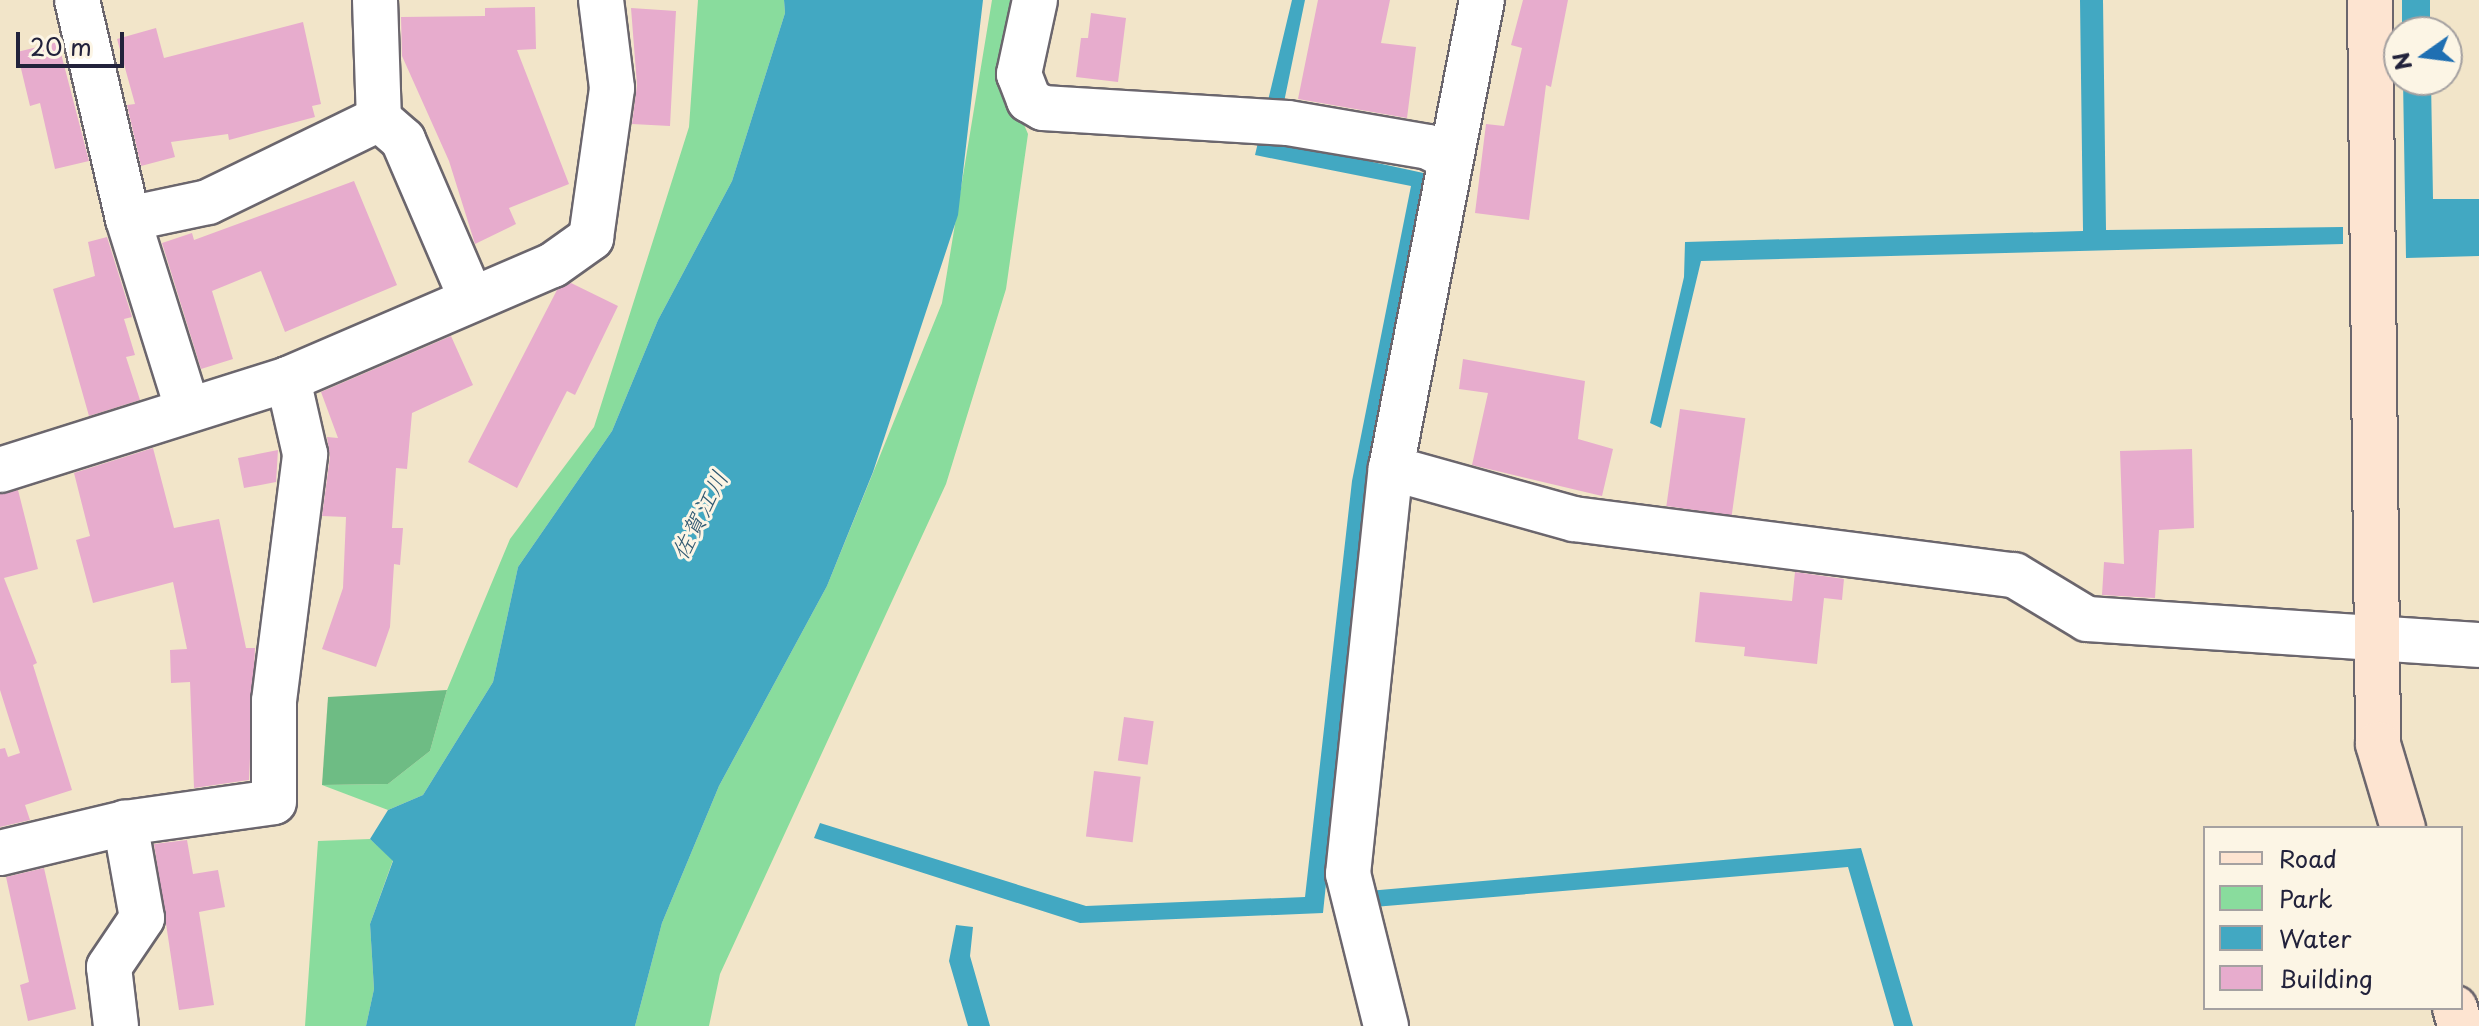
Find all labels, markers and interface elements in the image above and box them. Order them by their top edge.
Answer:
scale bar [20,16,128,66]
north arrow [2383,16,2463,96]
text: 20 m [30,28,92,64]
text: N [2383,49,2419,74]
water label: 佐賀江川 [664,466,734,564]
legend [2203,826,2463,1010]
text: Road [2279,840,2337,876]
text: Park [2279,880,2333,916]
text: Water [2279,920,2351,956]
text: Building [2279,960,2373,996]

